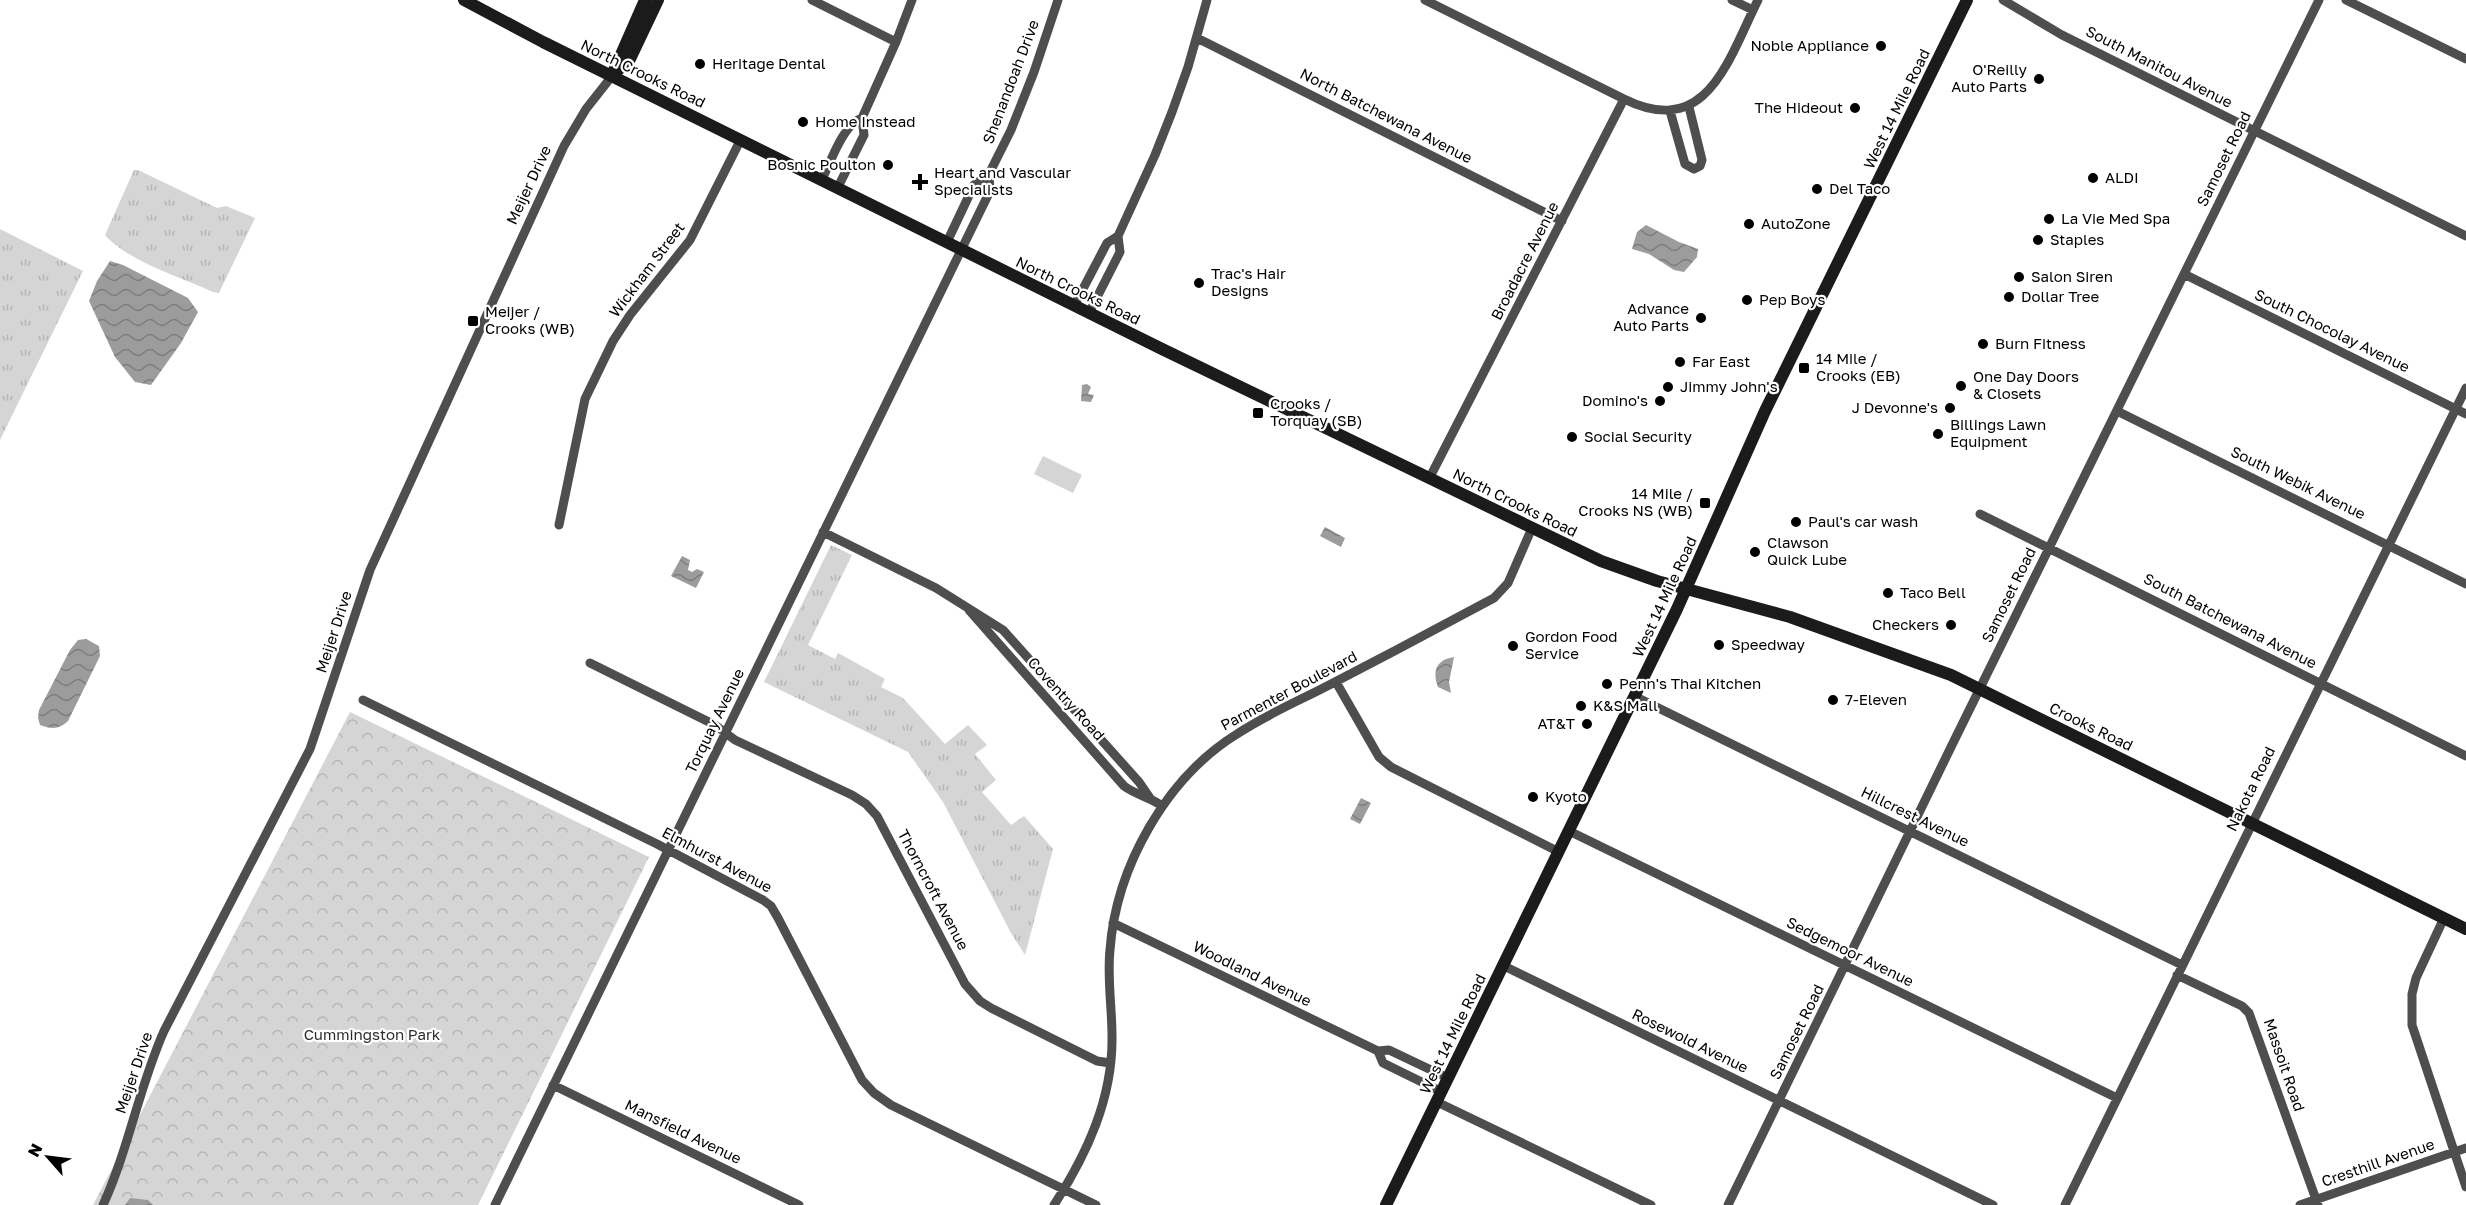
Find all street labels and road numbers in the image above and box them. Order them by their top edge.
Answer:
street label: Shenandoah Drive [978,17,1042,146]
street label: South Manitou Avenue [2083,21,2236,111]
street label: North Crooks Road [578,35,709,111]
street label: West 14 Mile Road [1859,46,1933,171]
street label: North Batchewana Avenue [1297,64,1476,167]
street label: Samoset Road [2192,108,2254,209]
street label: Meijer Drive [502,142,554,227]
street label: Broadacre Avenue [1487,198,1562,323]
street label: Wickham Street [605,218,688,320]
street label: North Crooks Road [1013,252,1144,328]
street label: South Chocolay Avenue [2252,285,2413,376]
street label: South Webik Avenue [2228,442,2369,523]
street label: North Crooks Road [1450,464,1581,540]
street label: West 14 Mile Road [1628,533,1700,660]
street label: Samoset Road [1977,544,2039,645]
street label: South Batchewana Avenue [2141,569,2320,672]
street label: Meijer Drive [311,588,355,675]
street label: Parmenter Boulevard [1217,647,1360,734]
street label: Coventry Road [1025,653,1109,744]
street label: Torquay Avenue [681,665,747,776]
street label: Crooks Road [2047,698,2136,754]
street label: Nakota Road [2222,743,2278,834]
street label: Hillcrest Avenue [1858,782,1973,850]
street label: Elmhurst Avenue [659,823,776,896]
street label: Thorncroft Avenue [895,826,973,953]
street label: Sedgemoor Avenue [1784,912,1917,990]
street label: Woodland Avenue [1190,937,1315,1010]
street label: West 14 Mile Road [1415,971,1489,1096]
street label: Samoset Road [1765,981,1827,1082]
street label: Rosewold Avenue [1629,1004,1752,1076]
street label: Massoit Road [2261,1016,2309,1113]
street label: Meijer Drive [111,1029,156,1116]
street label: Mansfield Avenue [622,1095,745,1167]
street label: Cresthill Avenue [2319,1134,2437,1190]

